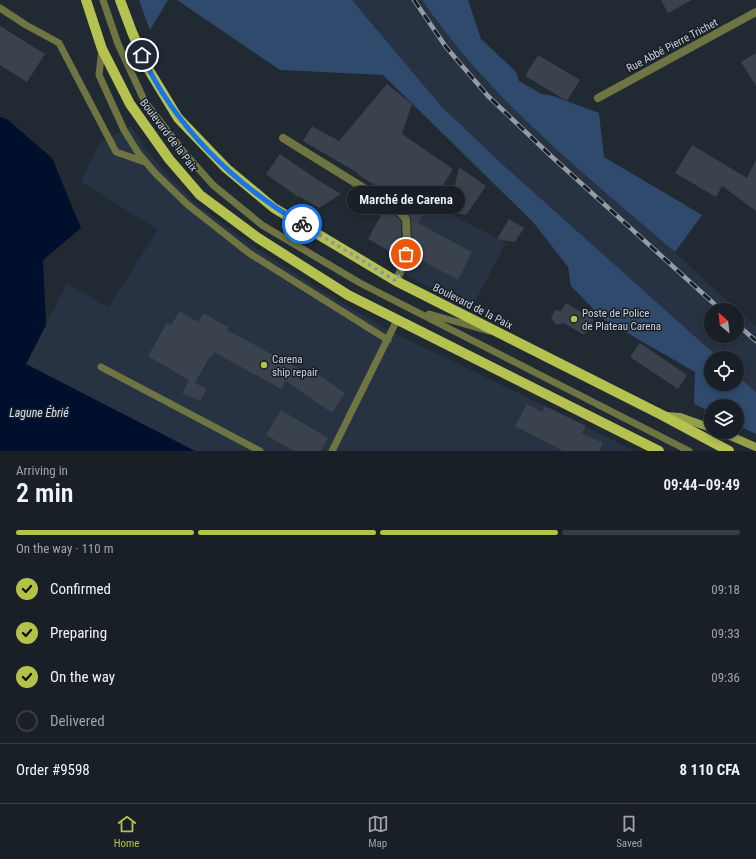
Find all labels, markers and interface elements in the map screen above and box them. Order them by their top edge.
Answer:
street label: Rue Abbé Pierre Trichet [624,16,720,75]
pin [125,38,159,72]
icon: home [131,44,153,66]
street label: Boulevard de la Paix [137,96,200,174]
callout: Marché de Carena [347,186,465,214]
text: Marché de Carena [359,192,453,207]
courier [282,204,322,244]
icon: bike [291,213,313,235]
pin [389,237,423,271]
icon: bag [395,243,417,265]
street label: Boulevard de la Paix [431,281,515,332]
north arrow [704,303,744,343]
map controls [704,303,744,439]
place label: Poste de Police de Plateau Carena [582,307,661,333]
marker: Poste de Police de Plateau Carena [569,314,579,324]
button: locate [704,351,744,391]
place label: Carena ship repair [272,353,318,379]
marker: Carena ship repair [259,360,269,370]
button: layers [704,399,744,439]
water label: Lagune Ébrié [9,405,69,420]
text: Arriving in [16,463,68,478]
text: 09:44–09:49 [663,476,740,494]
text: 2 min [16,478,74,508]
text: On the way · 110 m [16,541,113,556]
icon: check [16,578,38,600]
text: Confirmed [50,580,111,598]
text: 09:18 [711,582,740,597]
icon: check [16,622,38,644]
text: Preparing [50,624,107,642]
text: 09:33 [711,626,740,641]
icon: check [16,666,38,688]
text: On the way [50,668,115,686]
text: 09:36 [711,670,740,685]
text: Delivered [50,712,105,730]
text: Order #9598 [16,761,90,779]
text: 8 110 CFA [680,761,740,779]
tab: Home [114,813,139,850]
tab: Map [367,813,389,850]
tab: Saved [616,813,642,850]

